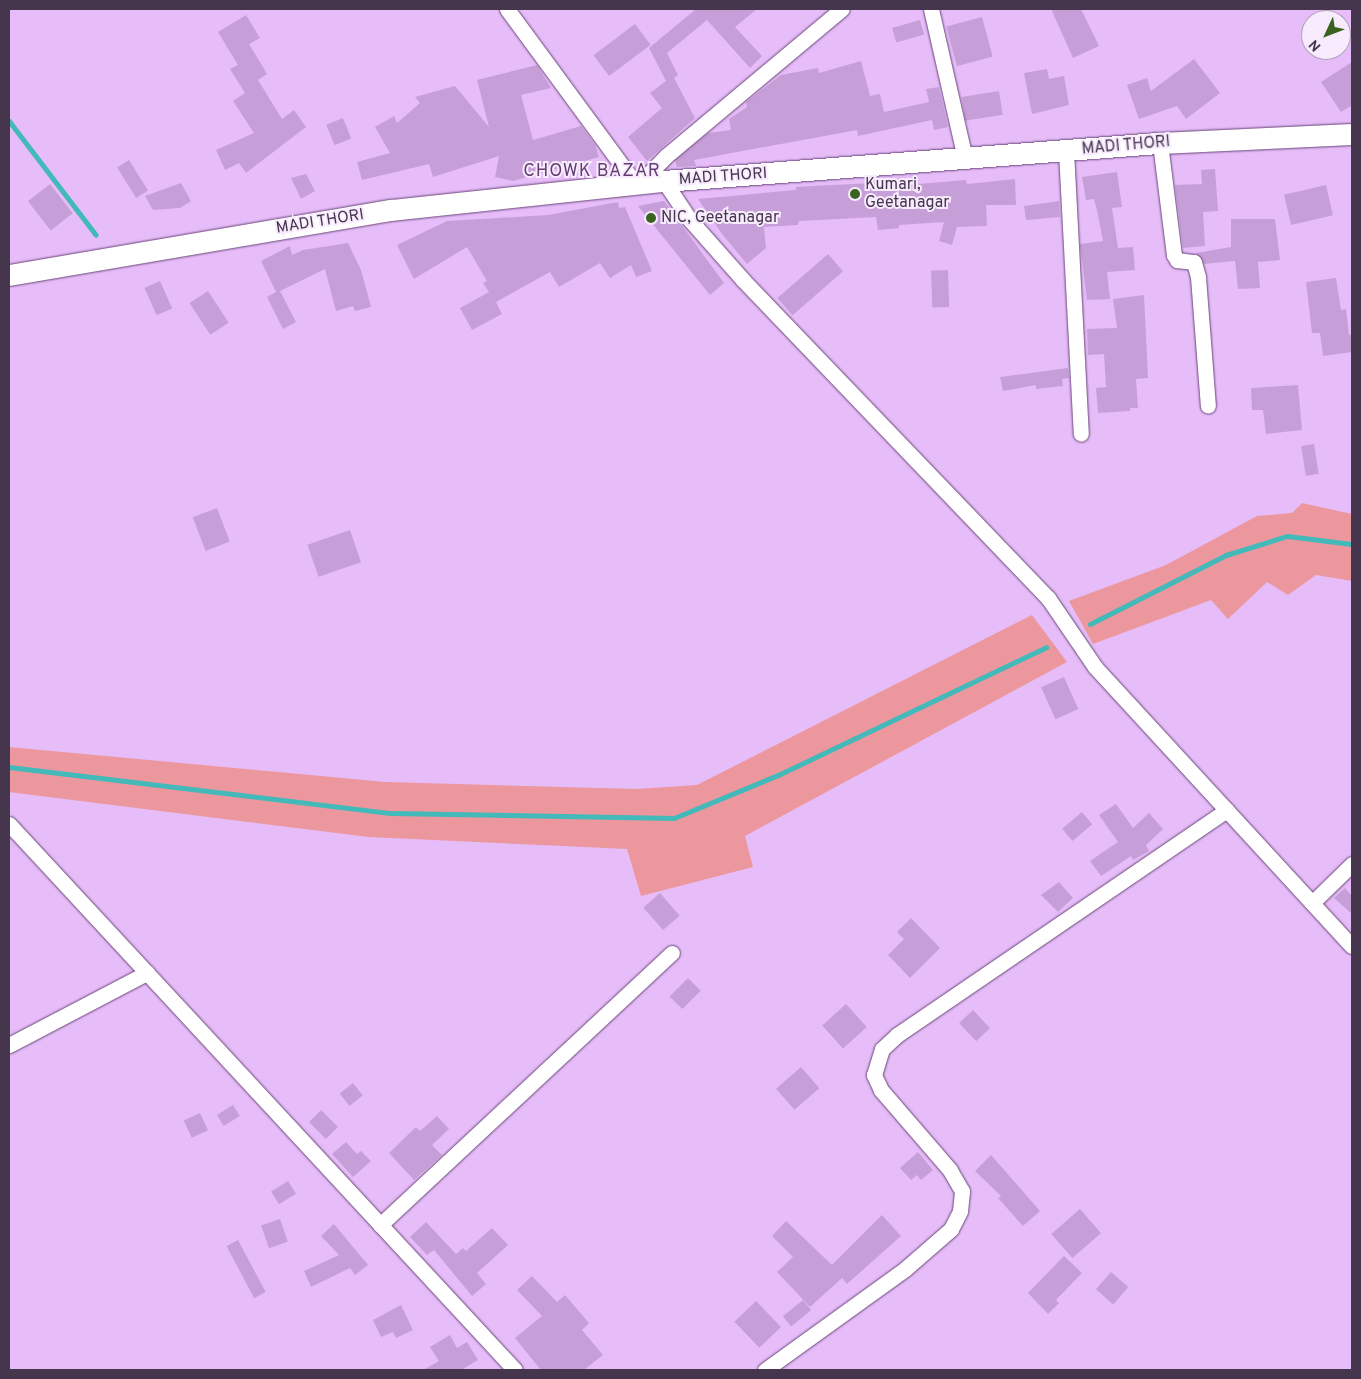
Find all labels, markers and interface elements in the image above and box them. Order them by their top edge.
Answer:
north arrow [1301,10,1351,60]
text: N [1306,35,1325,54]
street label: MADI THORI [1081,133,1171,159]
district label: CHOWK BAZAR [522,161,662,183]
street label: MADI THORI [678,164,768,190]
place label: Kumari, Geetanagar [865,175,950,213]
marker: Kumari, Geetanagar [849,188,861,200]
street label: MADI THORI [274,206,366,238]
place label: NIC, Geetanagar [661,208,779,228]
marker: NIC, Geetanagar [645,212,657,224]

